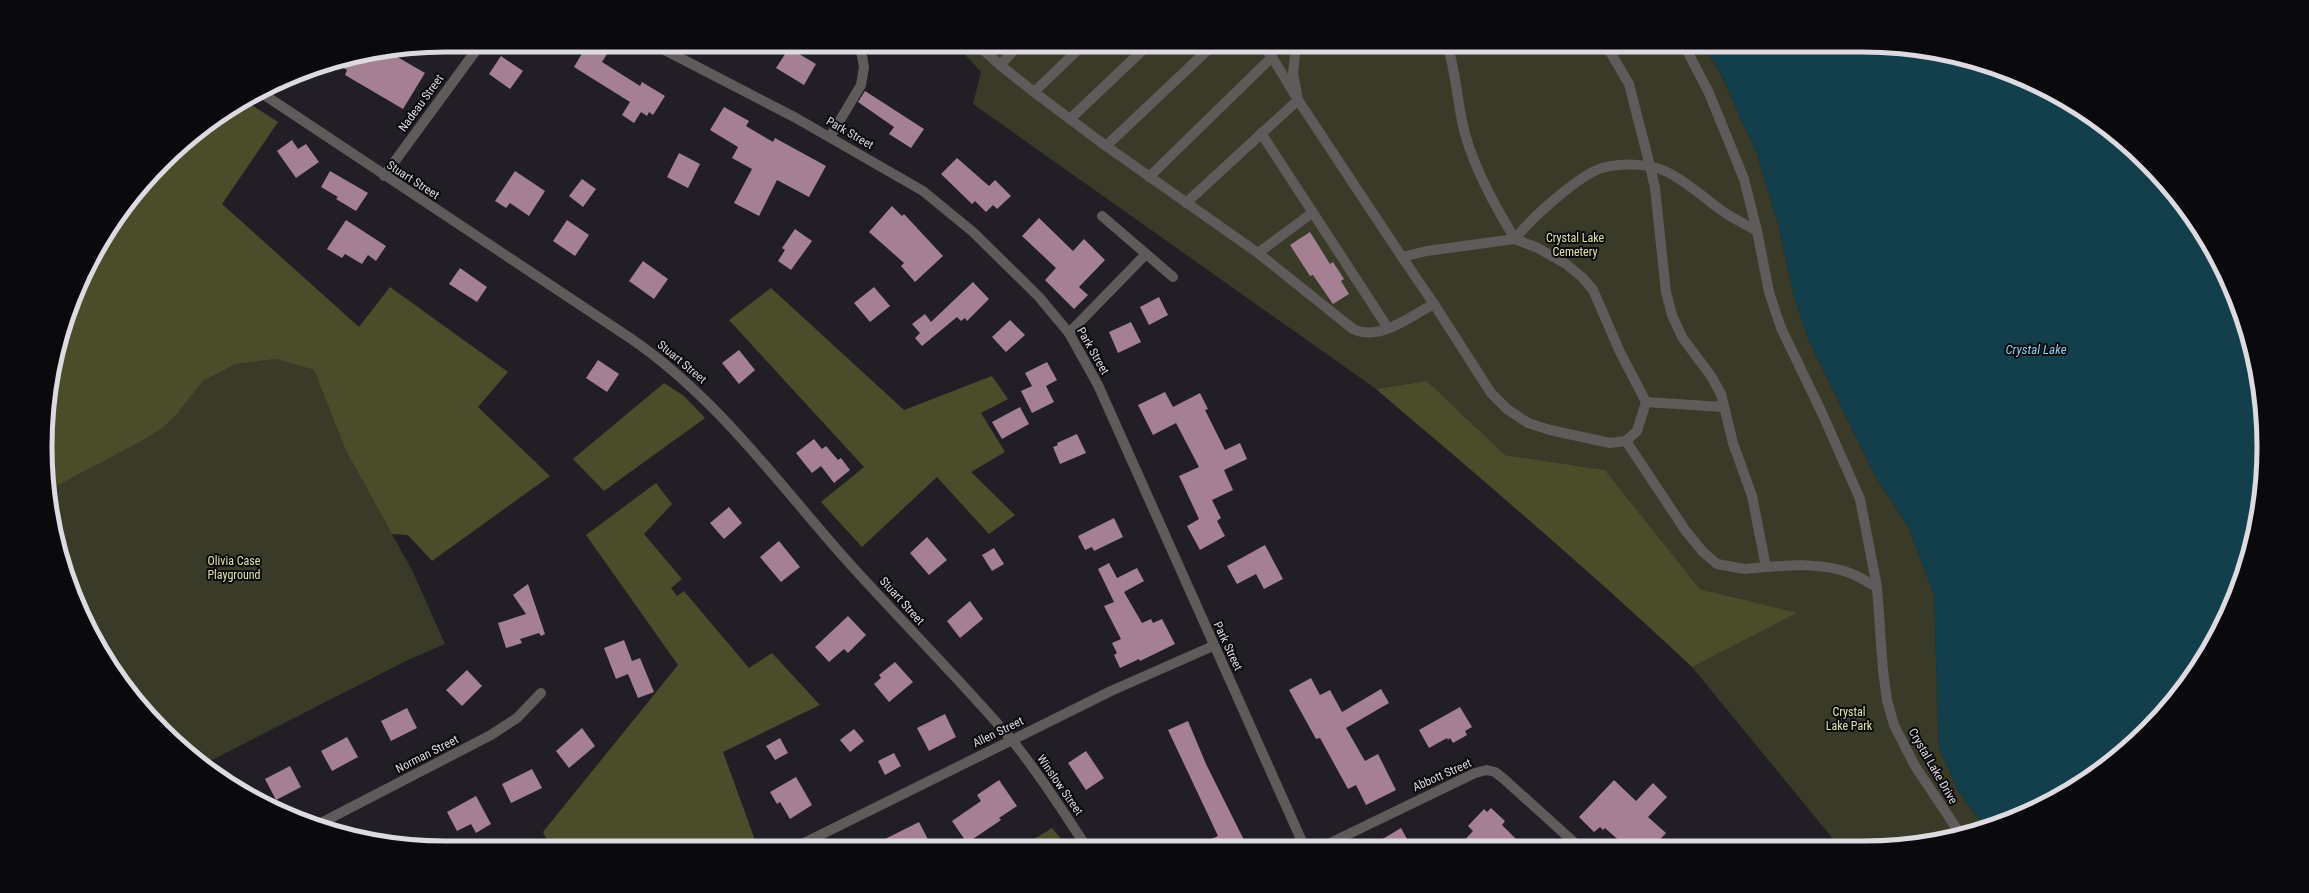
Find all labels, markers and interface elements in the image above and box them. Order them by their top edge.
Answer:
street label: Nadeau Street [396,71,447,134]
street label: Park Street [824,114,877,152]
street label: Stuart Street [384,158,442,202]
park label: Crystal Lake Cemetery [1546,231,1604,259]
street label: Park Street [1074,325,1112,378]
street label: Stuart Street [655,337,710,387]
water label: Crystal Lake [2005,342,2067,357]
park label: Olivia Case Playground [207,554,261,582]
street label: Stuart Street [877,574,927,628]
street label: Park Street [1211,619,1246,673]
park label: Crystal Lake Park [1826,705,1873,733]
street label: Allen Street [970,714,1026,750]
street label: Crystal Lake Drive [1906,726,1960,807]
street label: Norman Street [393,732,461,776]
street label: Winslow Street [1034,752,1086,818]
street label: Abbott Street [1410,756,1474,794]

